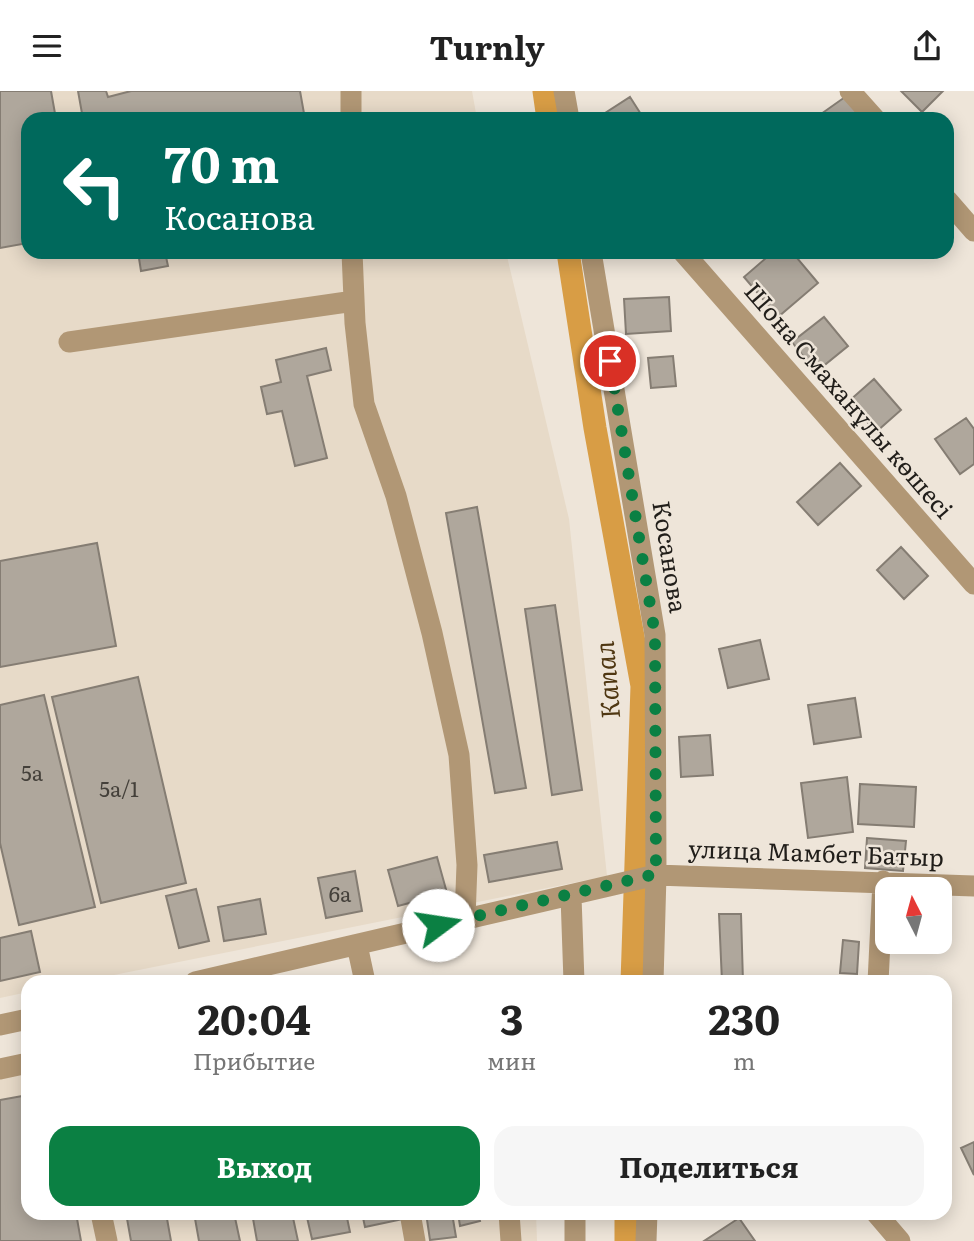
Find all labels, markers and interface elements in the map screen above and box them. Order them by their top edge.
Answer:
text: Turnly [430,22,545,70]
icon: menu [28,27,66,65]
icon: share [908,27,946,65]
text: 70 m [164,125,279,198]
icon: left [49,140,140,231]
text: Косанова [164,192,315,240]
street label: Шона Смаханұлы көшесі [737,274,962,525]
pin [580,331,640,391]
icon: arrive [591,342,629,380]
street label: Косанова [645,498,698,615]
water label: Капал [583,640,628,721]
house number: 5а [21,756,44,787]
house number: 5а/1 [99,772,139,803]
street label: улица Мамбет Батыр [688,830,944,873]
house number: 6а [329,877,352,908]
north arrow [875,877,952,954]
map controls [875,877,952,954]
position arrow [401,888,475,962]
text: 20:04 [197,986,311,1048]
text: 3 [500,986,523,1048]
text: 230 [708,986,780,1048]
text: Прибытие [193,1043,315,1077]
text: мин [487,1043,536,1077]
text: m [733,1043,755,1077]
button: Выход [49,1126,480,1206]
button: Поделиться [494,1126,924,1206]

